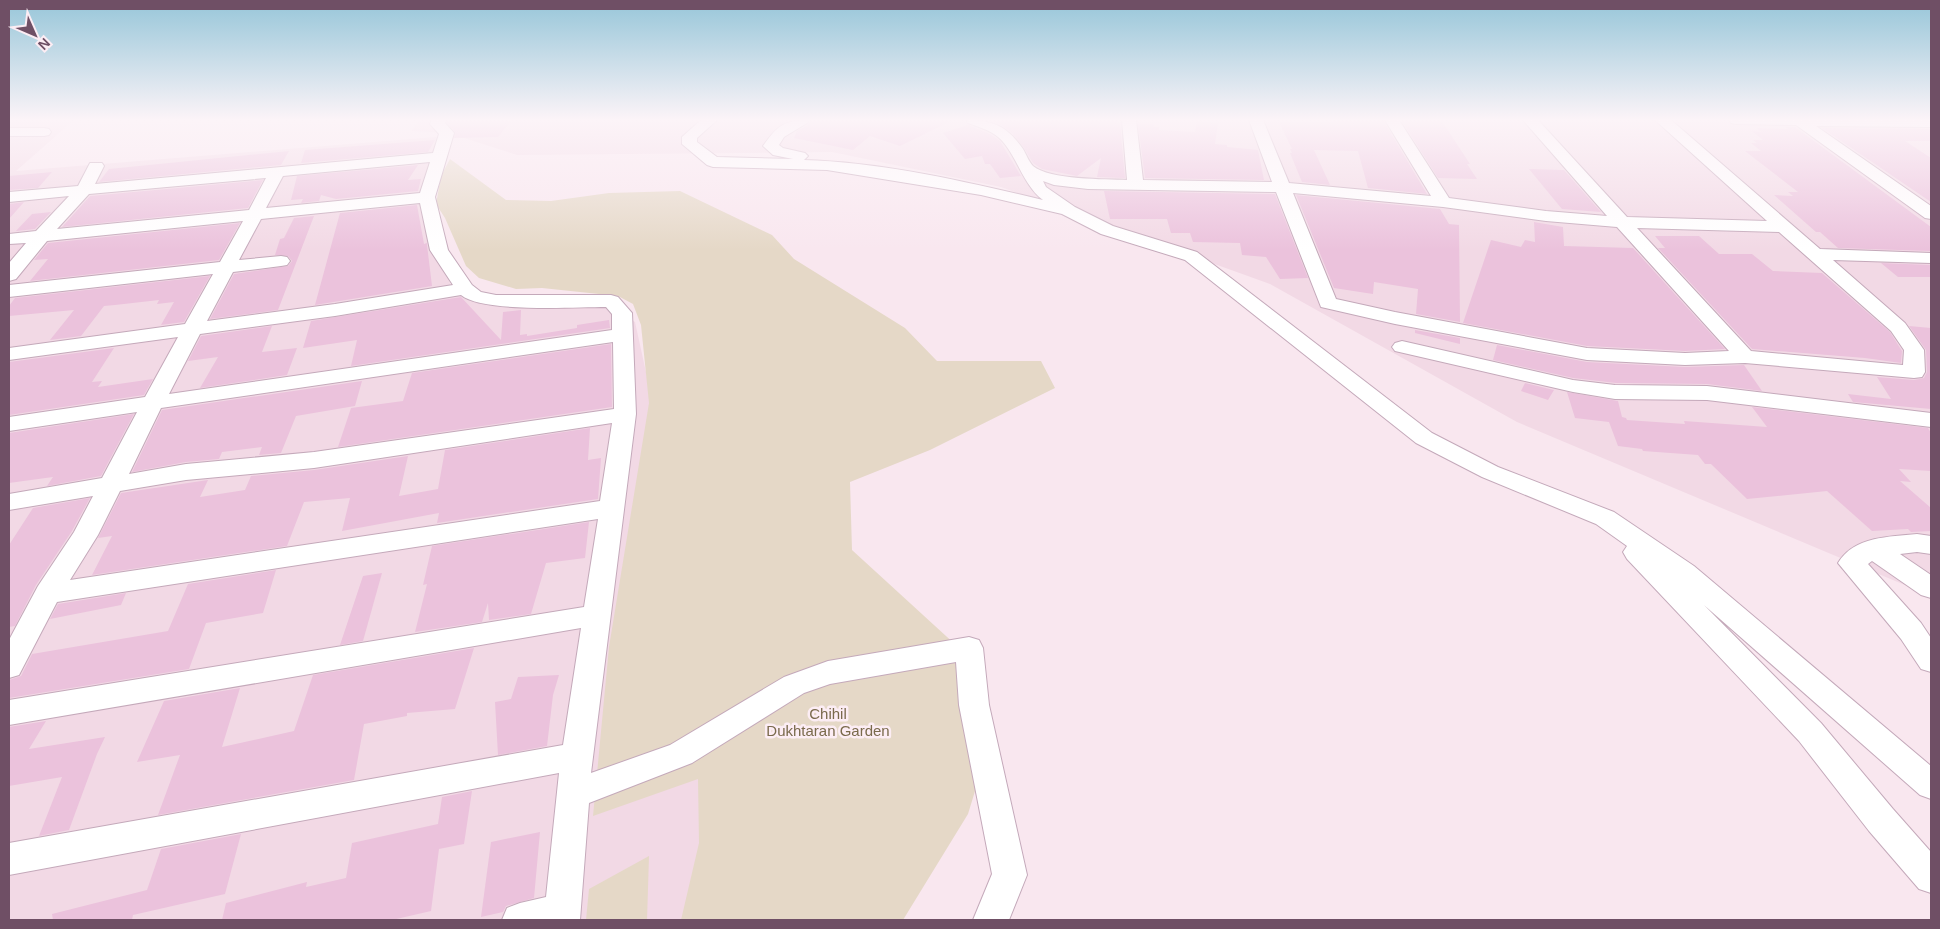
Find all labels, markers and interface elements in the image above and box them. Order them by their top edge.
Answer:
north arrow [10,10,60,60]
text: N [35,35,53,53]
park label: Chihil Dukhtaran Garden [766,705,890,739]

